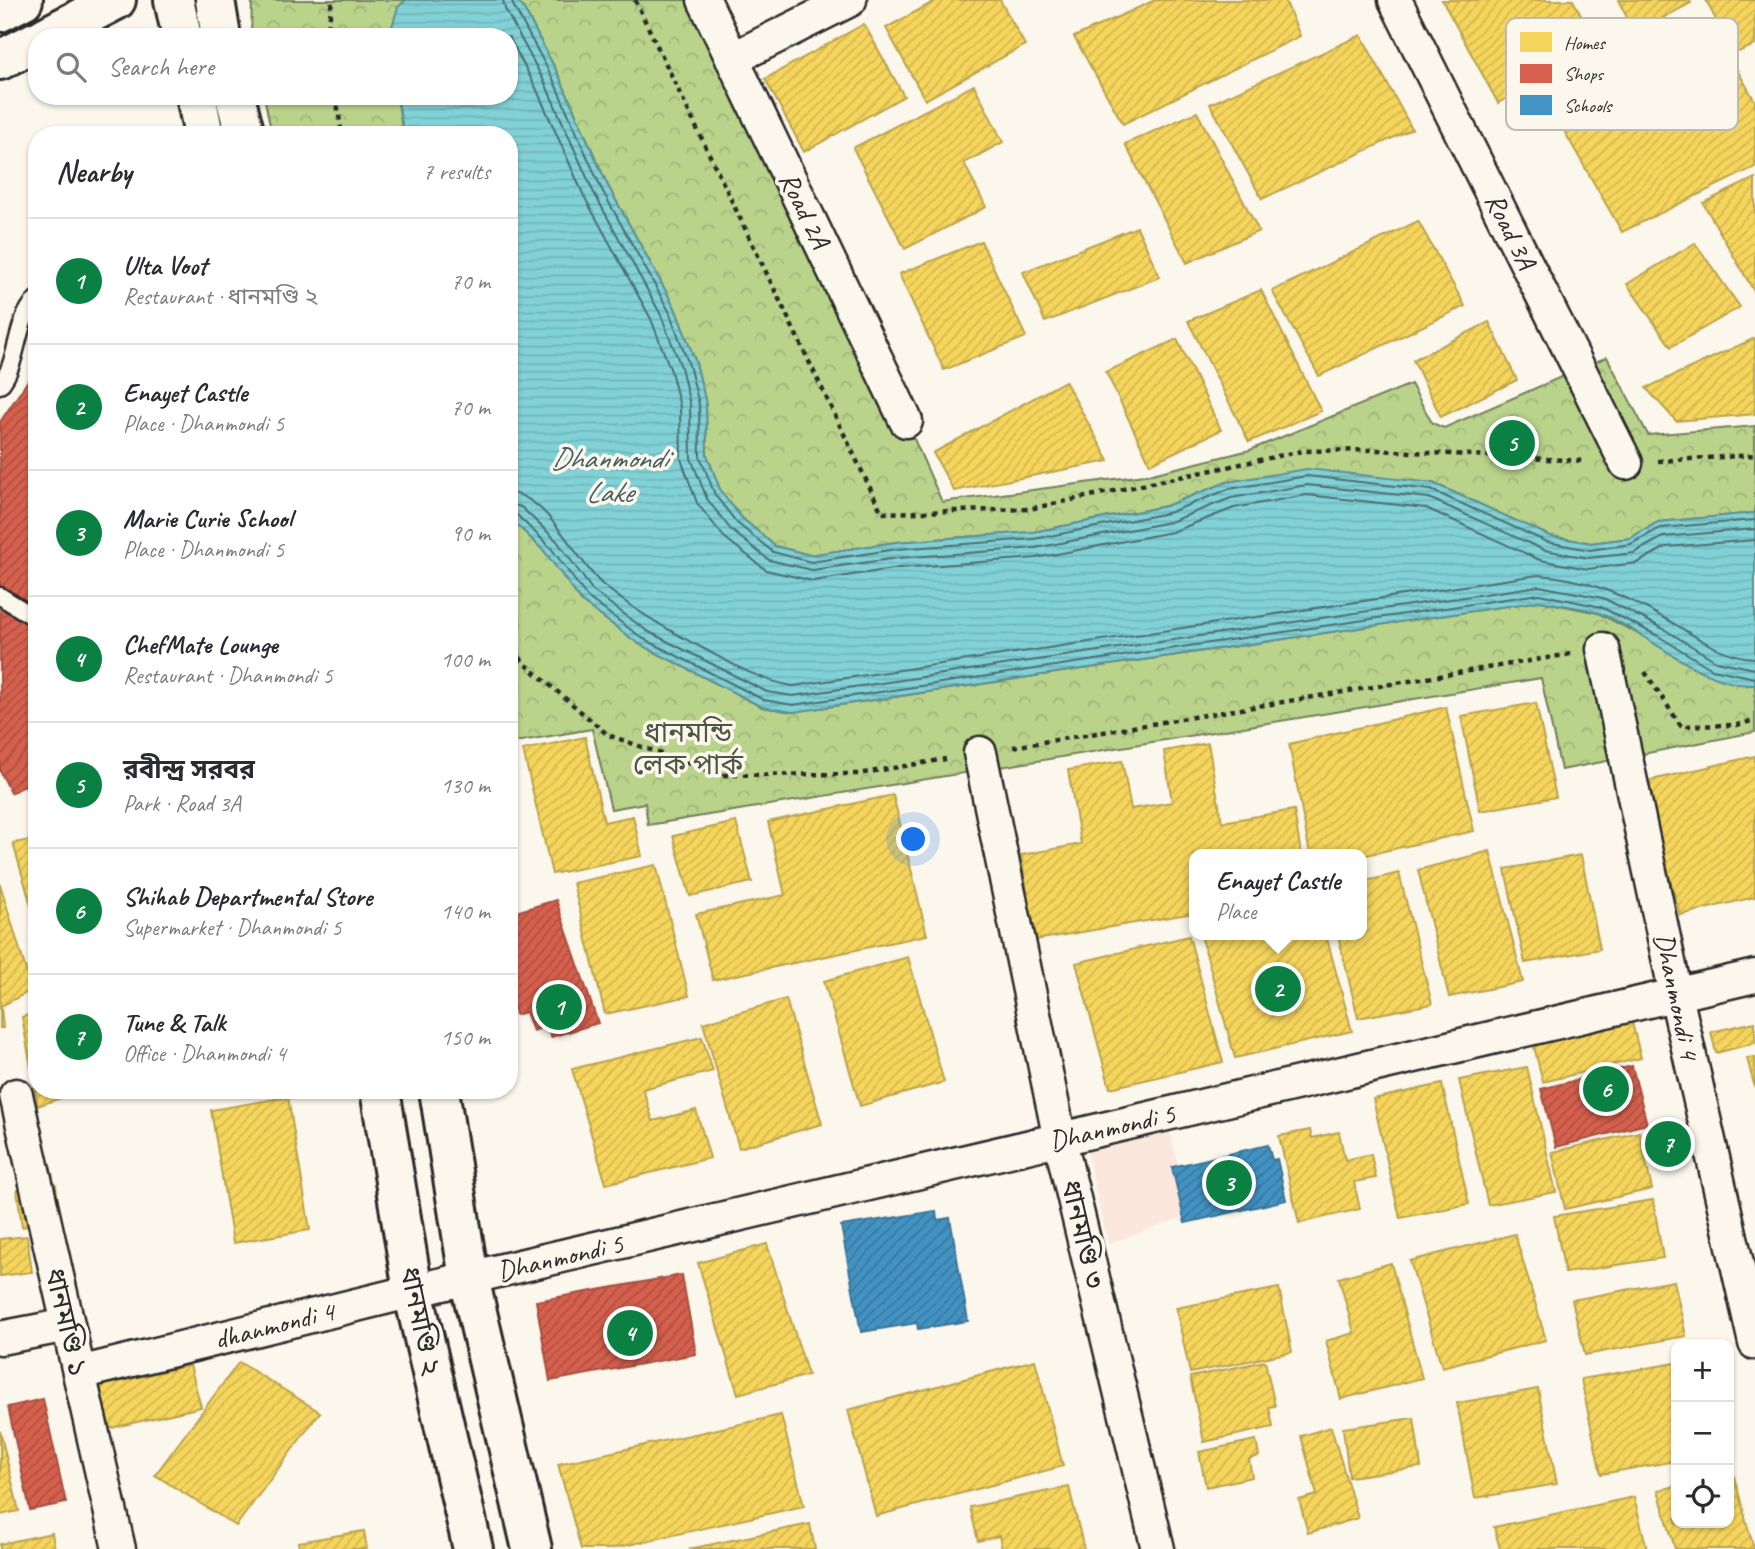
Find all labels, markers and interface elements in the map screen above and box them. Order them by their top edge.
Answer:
legend [1506,18,1738,130]
search box [28,28,518,105]
text: Homes [1564,31,1606,55]
icon: search [52,48,90,86]
text: Search here [108,50,214,83]
text: Shops [1564,62,1604,86]
text: Schools [1564,94,1614,118]
text: Nearby [56,153,132,191]
text: 7 results [423,157,490,186]
street label: Road 2A [772,166,839,256]
street label: Road 3A [1478,187,1545,277]
text: Ulta Voot [123,249,207,282]
text: 1 [74,267,84,296]
text: 70 m [451,267,490,296]
text: Restaurant · ধানমণ্ডি ২ [123,282,318,311]
text: Enayet Castle [123,376,247,409]
text: 2 [74,393,84,422]
text: 70 m [451,393,490,422]
text: Place · Dhanmondi 5 [123,409,284,438]
pin: 5 [1489,417,1535,469]
water label: Dhanmondi Lake [551,439,675,511]
text: Marie Curie School [123,502,292,535]
text: 3 [74,519,84,548]
text: 90 m [451,519,490,548]
text: Place · Dhanmondi 5 [123,535,284,564]
text: ChefMate Lounge [123,628,278,661]
text: 4 [74,645,84,674]
text: 100 m [441,645,490,674]
text: Restaurant · Dhanmondi 5 [123,661,333,690]
park label: ধানমন্ডি লেক পার্ক [633,715,743,782]
text: রবীন্দ্র সরবর [123,753,255,786]
text: 5 [74,771,84,800]
text: 130 m [441,771,490,800]
text: Park · Road 3A [123,789,241,818]
your location [896,822,930,856]
popup [1189,849,1367,940]
text: Enayet Castle [1216,864,1340,897]
text: Shihab Departmental Store [123,880,372,913]
text: 6 [74,897,84,926]
text: 140 m [441,897,490,926]
text: Place [1216,897,1256,926]
text: Supermarket · Dhanmondi 5 [123,913,341,942]
street label: Dhanmondi 4 [1647,930,1708,1065]
pin: 2 [1255,963,1301,1015]
pin: 1 [536,981,582,1033]
text: Tune & Talk [123,1006,226,1039]
text: 7 [74,1023,84,1052]
text: 150 m [441,1023,490,1052]
text: Office · Dhanmondi 4 [123,1039,286,1068]
pin: 6 [1583,1063,1629,1115]
street label: Dhanmondi 5 [1046,1095,1180,1158]
pin: 7 [1645,1118,1691,1170]
pin: 3 [1206,1157,1252,1209]
street label: ধানমণ্ডি ৩ [1054,1176,1112,1292]
street label: Dhanmondi 5 [494,1225,628,1288]
street label: ধানমণ্ডি ২ [392,1263,450,1379]
street label: ধানমণ্ডি ১ [38,1264,96,1380]
street label: dhanmondi 4 [210,1293,340,1357]
pin: 4 [607,1307,653,1359]
map controls [1671,1339,1734,1528]
button: + [1671,1339,1734,1402]
button: − [1671,1402,1734,1465]
button: locate [1671,1465,1734,1528]

